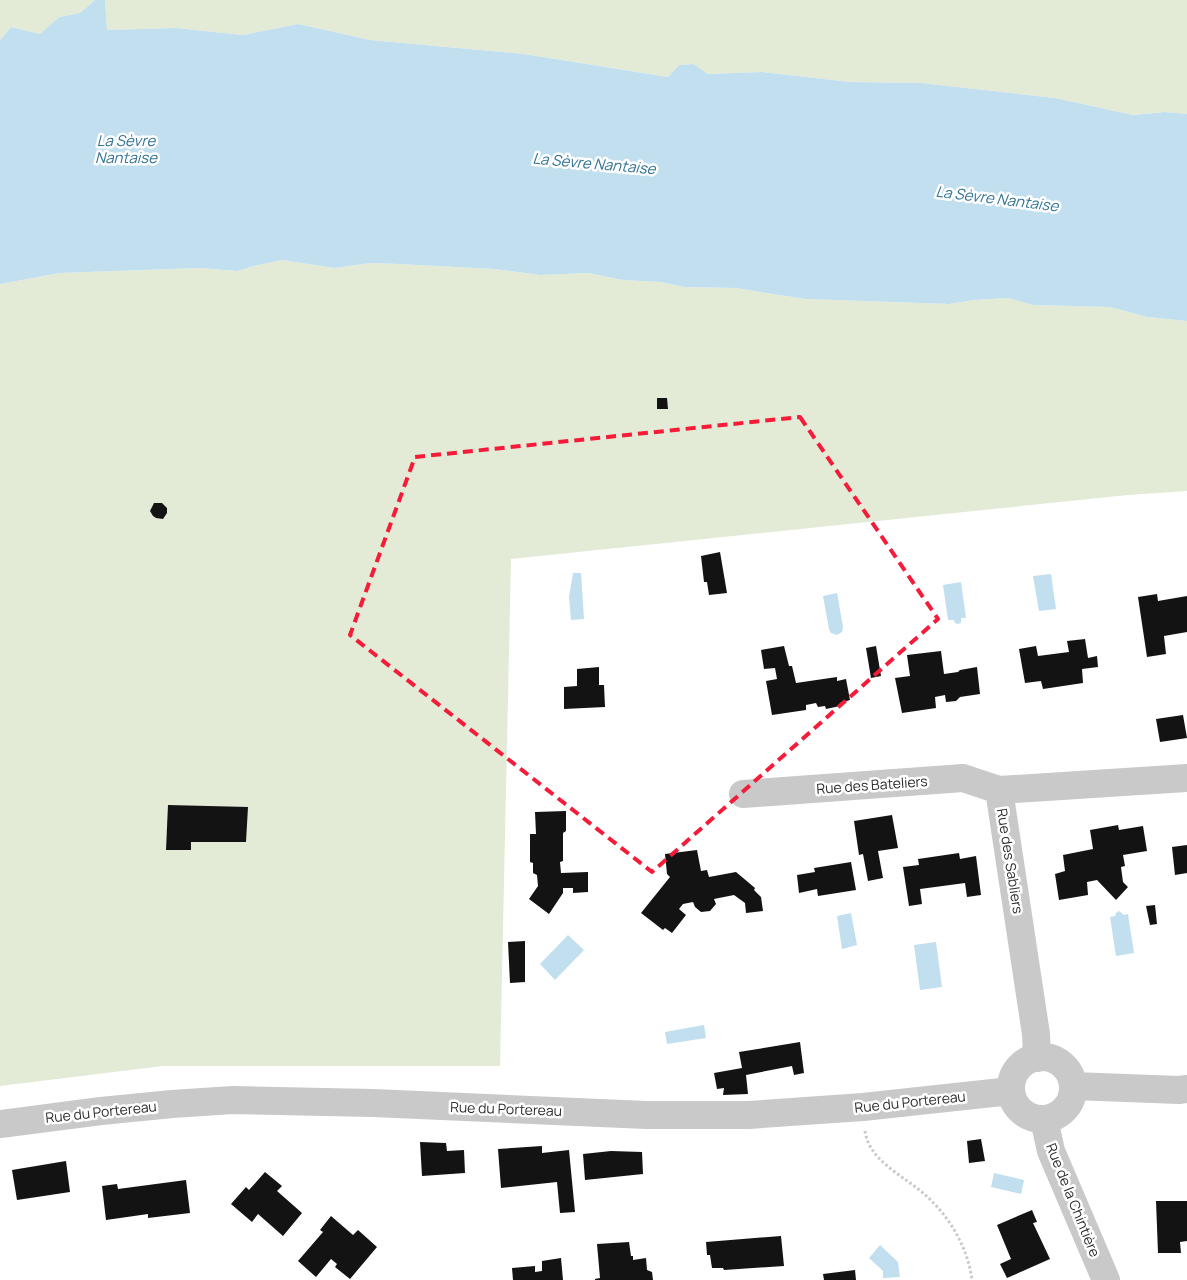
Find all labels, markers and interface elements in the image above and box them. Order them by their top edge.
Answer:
water label: La Sèvre Nantaise [95,130,158,168]
water label: La Sèvre Nantaise [532,148,658,179]
water label: La Sèvre Nantaise [935,181,1061,217]
street label: Rue des Bateliers [816,771,928,798]
street label: Rue des Sabliers [993,807,1028,915]
street label: Rue du Portereau [853,1086,967,1117]
street label: Rue du Portereau [44,1096,158,1127]
street label: Rue du Portereau [450,1097,562,1120]
street label: Rue de la Chintière [1042,1140,1105,1260]

